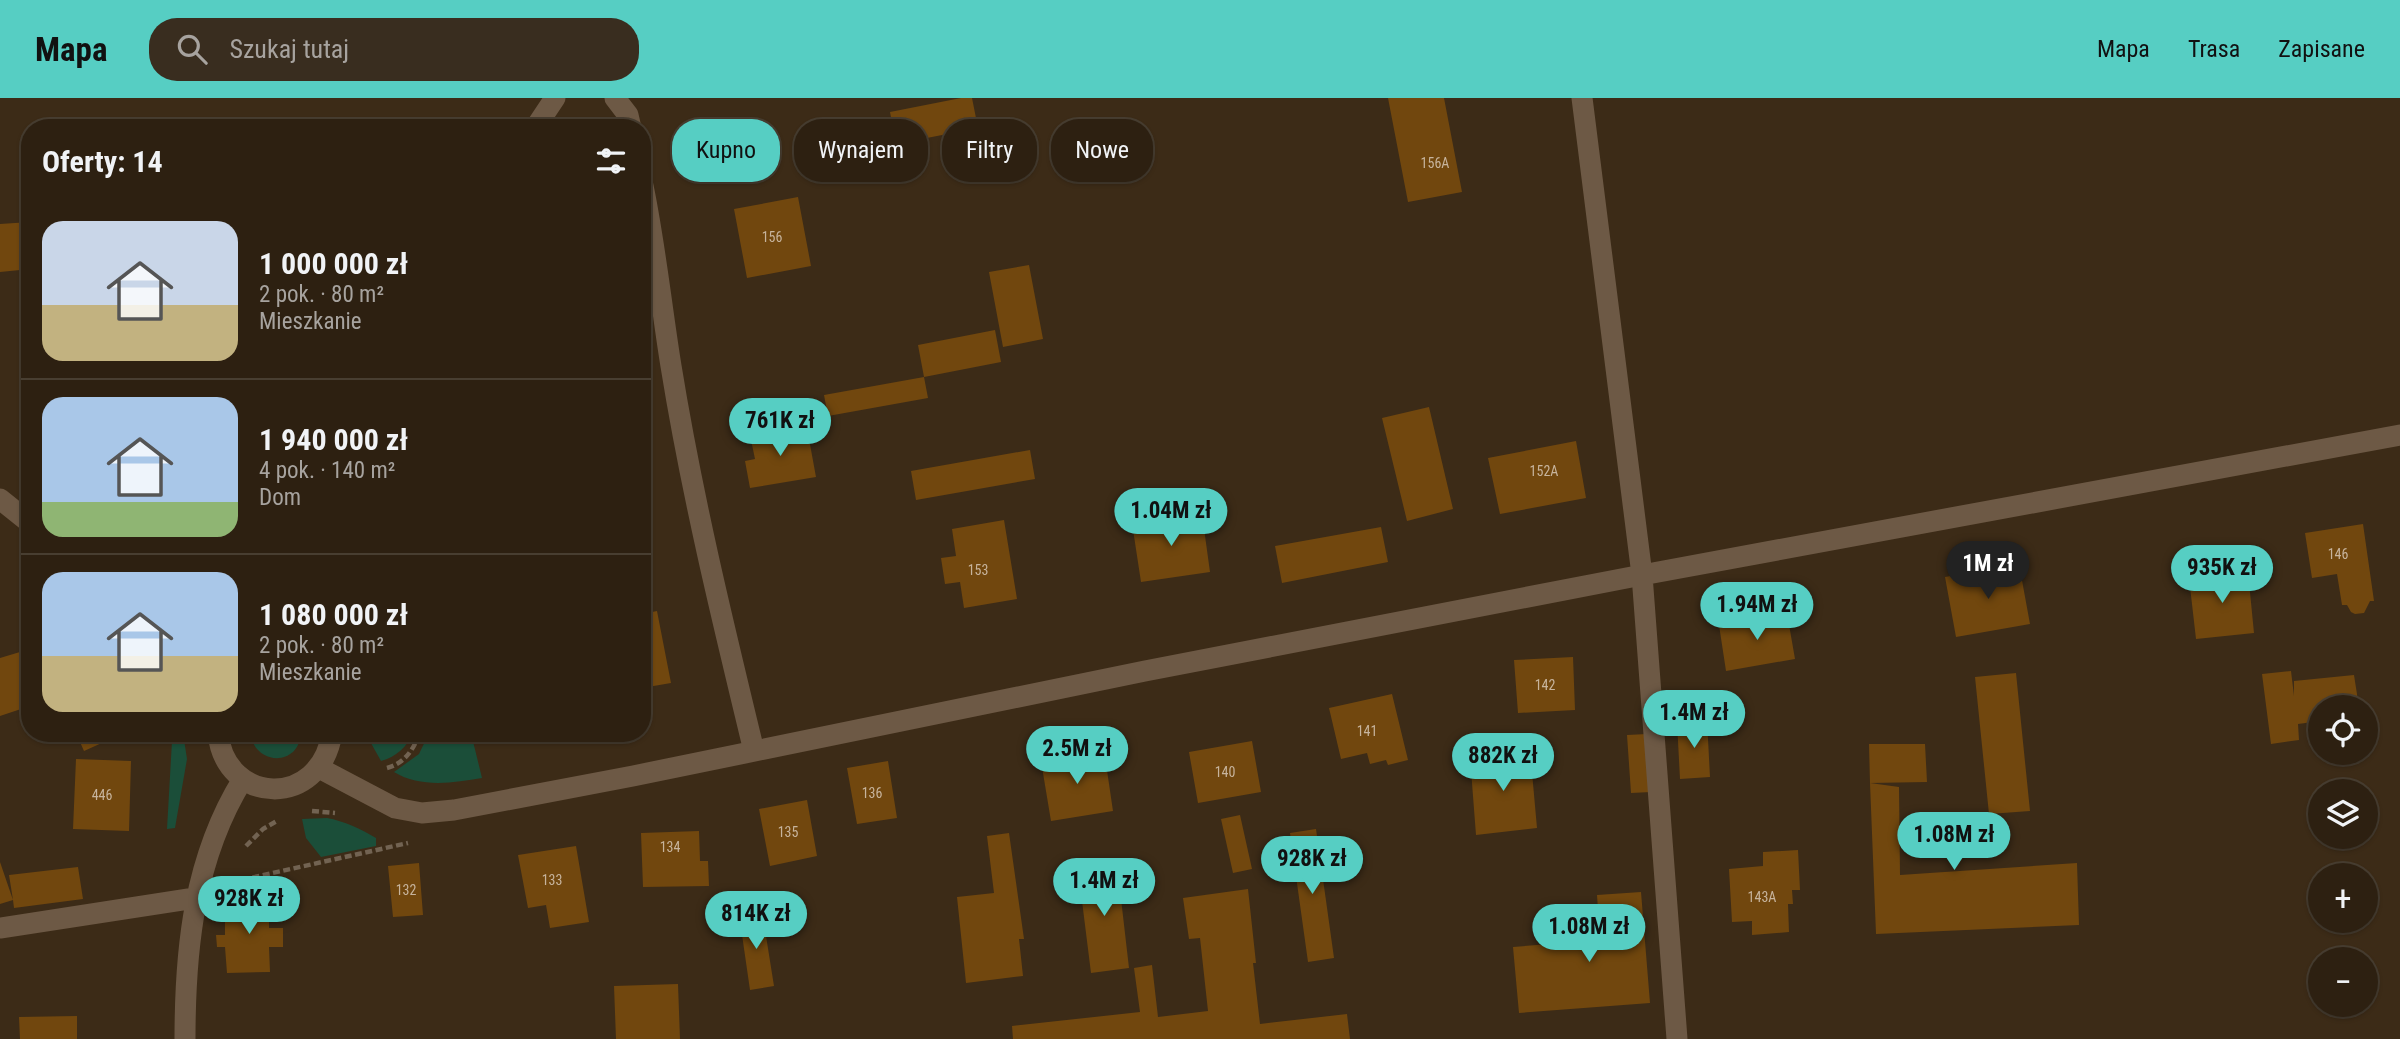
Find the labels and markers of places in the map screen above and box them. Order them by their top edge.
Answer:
pin: 761K zł [715,398,845,458]
pin: 1.04M zł [1099,489,1243,548]
pin: 1M zł [1939,542,2037,601]
pin: 935K zł [2157,546,2287,605]
pin: 1.94M zł [1685,582,1829,642]
pin: 1.4M zł [1629,690,1759,750]
pin: 2.5M zł [1012,726,1142,786]
pin: 882K zł [1438,734,1568,793]
pin: 1.08M zł [1882,812,2026,872]
pin: 928K zł [1247,836,1377,896]
pin: 1.4M zł [1039,858,1169,918]
pin: 928K zł [184,876,314,936]
pin: 814K zł [691,892,821,951]
pin: 1.08M zł [1517,904,1661,964]

